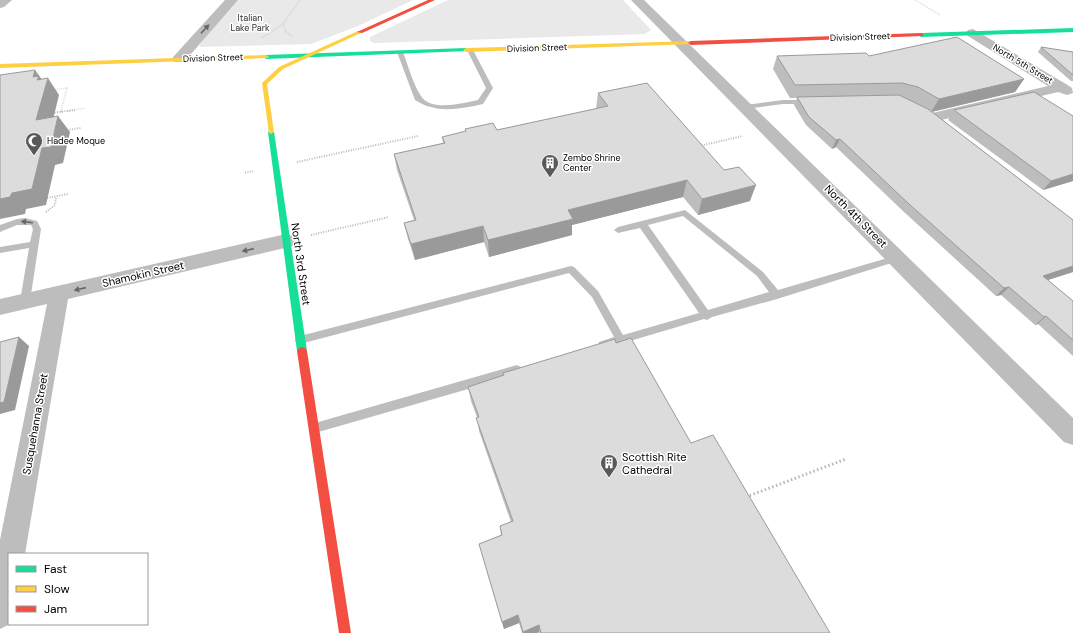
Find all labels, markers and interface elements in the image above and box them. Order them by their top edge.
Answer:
park label: Italian Lake Park [230,12,270,34]
one-way arrow [200,24,209,34]
street label: Division Street [830,30,891,44]
street label: Division Street [507,41,568,55]
street label: North 5th Street [991,41,1056,87]
street label: Division Street [183,51,244,65]
mosque icon: Hadee Moque [24,131,44,156]
place label: Hadee Moque [47,135,105,147]
place label: Zembo Shrine Center [563,152,621,174]
building icon: Zembo Shrine Center [540,153,560,178]
street label: North 4th Street [822,182,890,250]
one-way arrow [21,219,33,226]
street label: North 3rd Street [288,222,314,306]
one-way arrow [241,247,253,253]
street label: Shamokin Street [101,258,185,290]
one-way arrow [74,286,86,292]
street label: Susquehanna Street [19,372,51,476]
place label: Scottish Rite Cathedral [622,450,687,477]
building icon: Scottish Rite Cathedral [599,453,619,478]
legend [8,553,148,625]
text: Fast [44,561,67,577]
text: Slow [44,581,70,597]
text: Jam [44,601,67,617]

